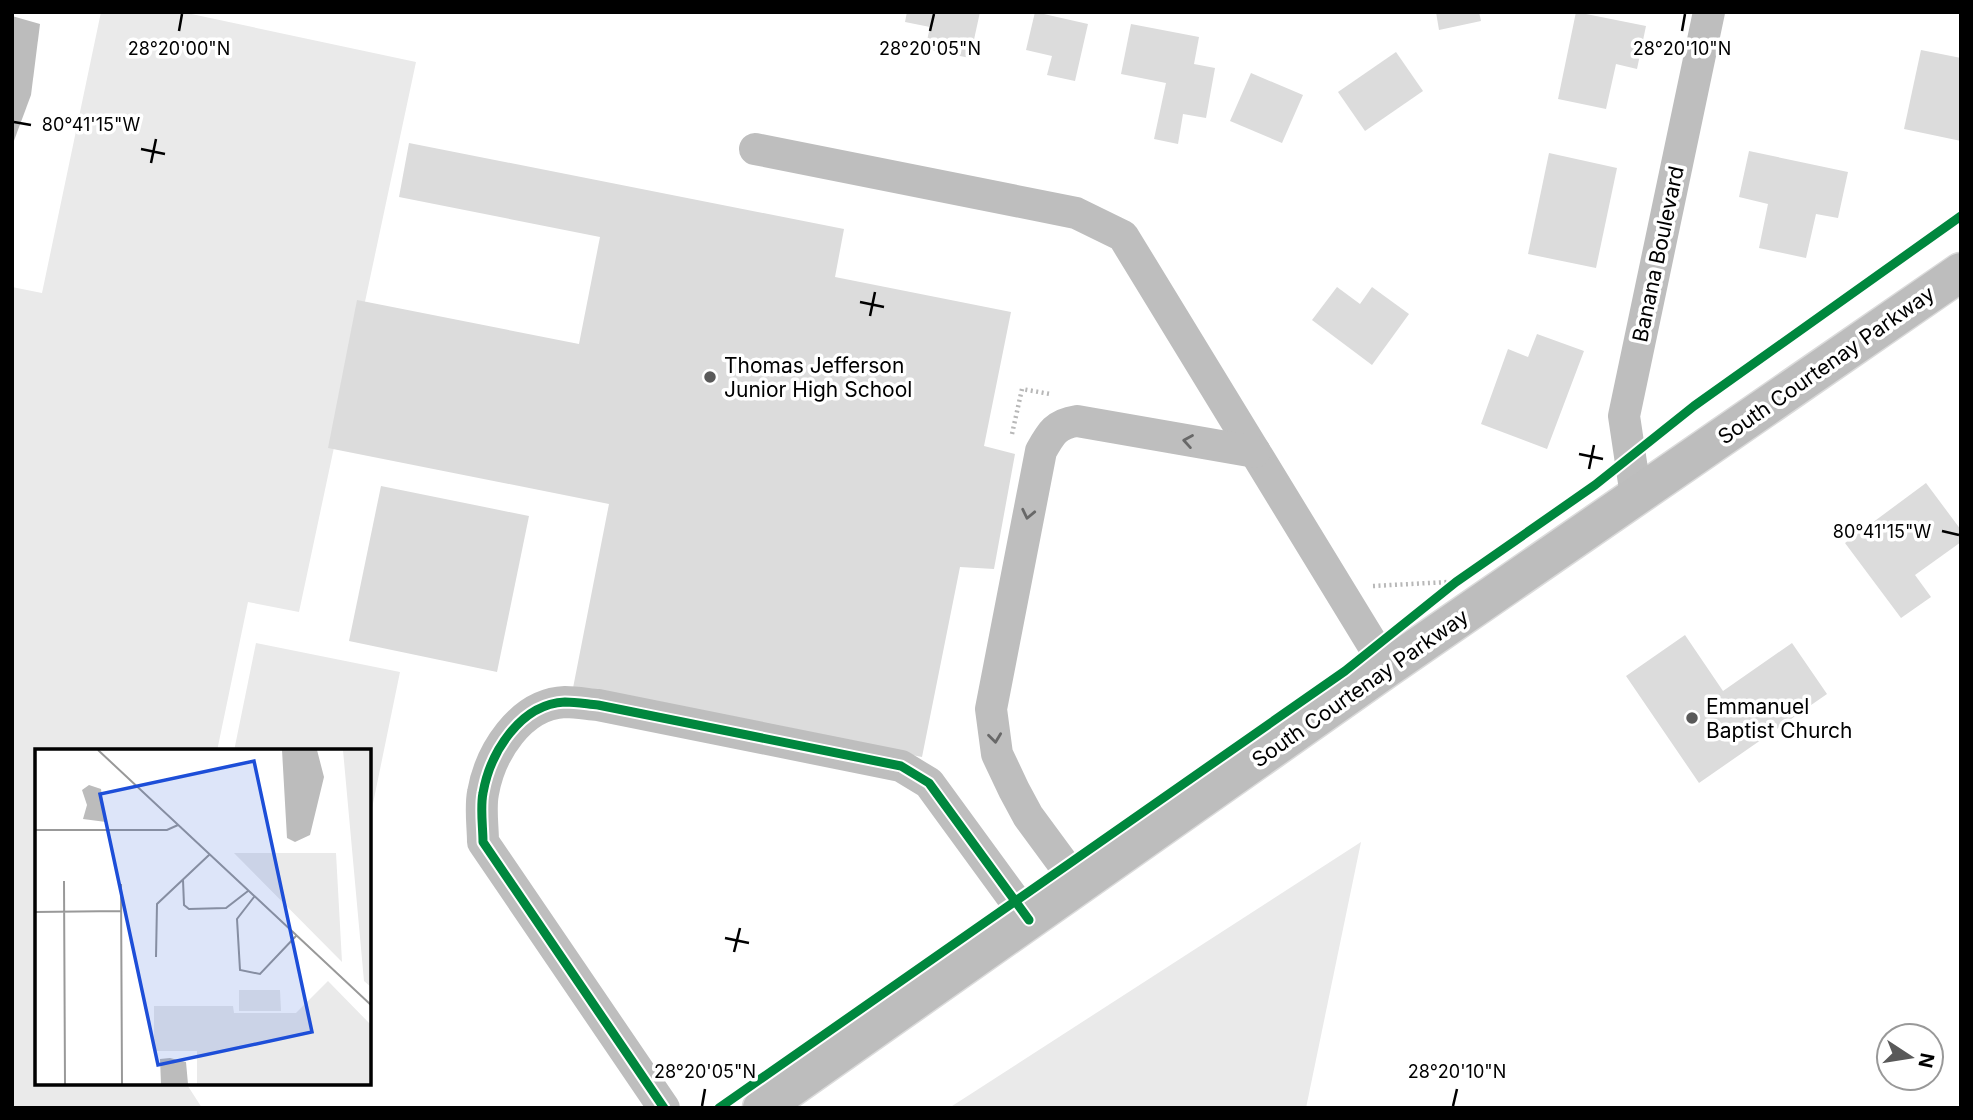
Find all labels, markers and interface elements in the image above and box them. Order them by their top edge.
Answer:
text: 28°20'00"N [128,38,230,59]
text: 28°20'05"N [879,38,981,59]
text: 28°20'10"N [1633,38,1731,59]
text: 80°41'15"W [42,114,140,135]
street label: Banana Boulevard [1627,164,1689,344]
street label: South Courtenay Parkway [1713,281,1939,449]
place label: Thomas Jefferson Junior High School [724,353,912,402]
marker: Thomas Jefferson Junior High School [702,369,718,385]
one-way arrow [1182,434,1194,449]
one-way arrow [1021,508,1036,520]
text: 80°41'15"W [1833,521,1931,542]
street label: South Courtenay Parkway [1247,604,1473,772]
place label: Emmanuel Baptist Church [1706,694,1852,743]
marker: Emmanuel Baptist Church [1684,710,1700,726]
one-way arrow [987,732,1002,744]
inset map [35,749,371,1085]
north arrow [1875,1022,1945,1092]
text: N [1913,1051,1939,1070]
text: 28°20'05"N [654,1061,756,1082]
text: 28°20'10"N [1408,1061,1506,1082]

